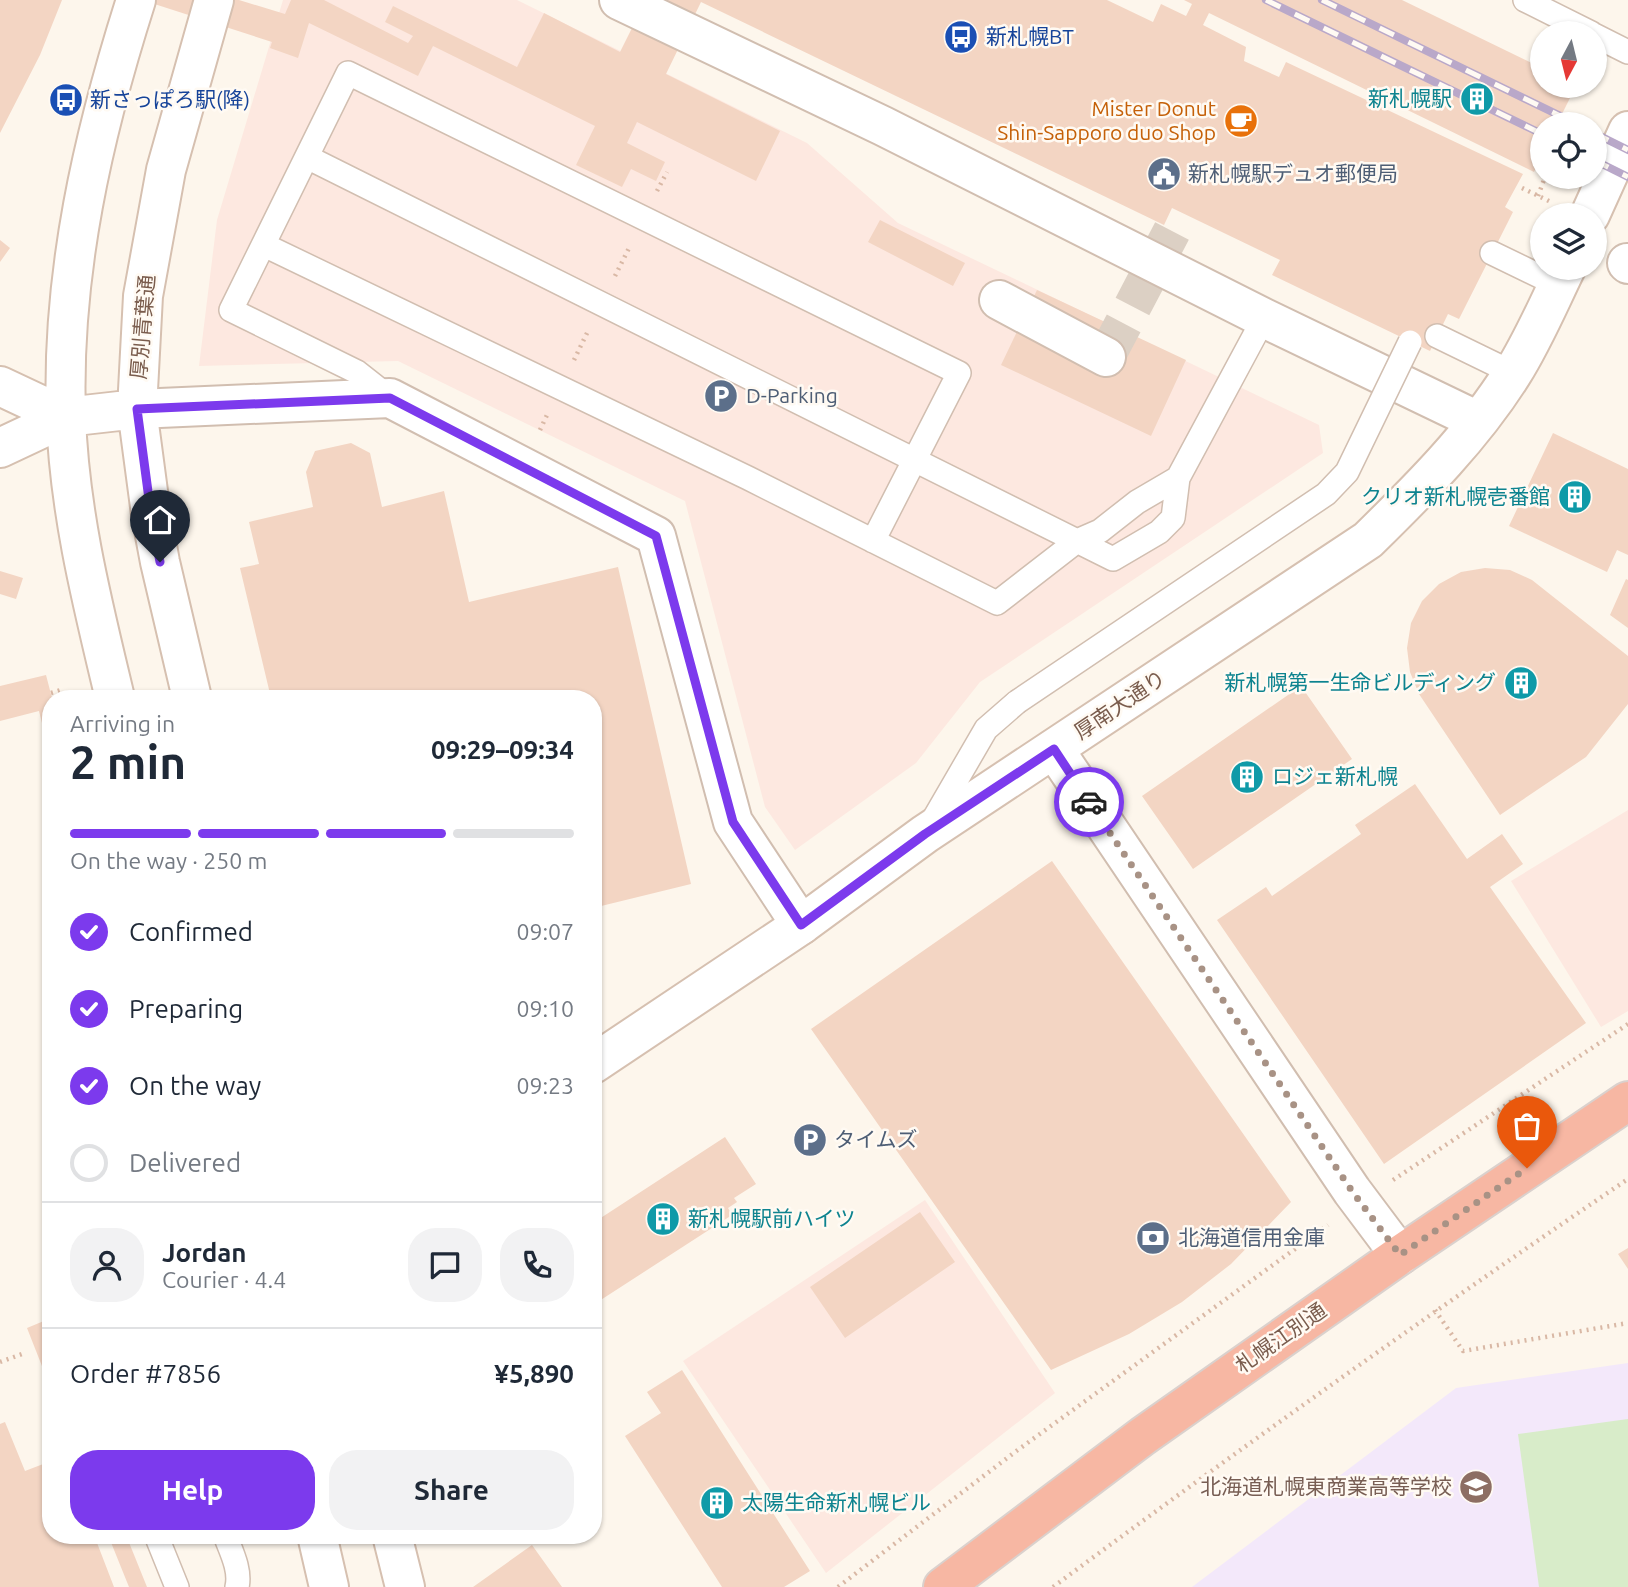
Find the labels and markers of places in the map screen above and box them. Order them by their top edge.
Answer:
bus stop icon: 新札幌BT [942,18,980,56]
place label: 新札幌BT [986,24,1074,48]
building icon: 新札幌駅 [1458,80,1496,118]
bus stop icon: 新さっぽろ駅(降) [47,81,85,119]
place label: 新札幌駅 [1368,86,1452,110]
place label: 新さっぽろ駅(降) [90,87,250,111]
place label: Mister Donut Shin-Sapporo duo Shop [997,96,1216,144]
cafe icon: Mister Donut Shin-Sapporo duo Shop [1222,102,1260,140]
public building icon: 新札幌駅デュオ郵便局 [1145,155,1183,193]
place label: 新札幌駅デュオ郵便局 [1188,161,1398,185]
parking icon: D-Parking [702,377,740,415]
place label: D-Parking [746,383,838,407]
building icon: クリオ新札幌壱番館 [1556,478,1594,516]
place label: クリオ新札幌壱番館 [1361,484,1550,508]
pin [130,490,190,562]
building icon: 新札幌第一生命ビルディング [1502,664,1540,702]
place label: 新札幌第一生命ビルディング [1224,670,1496,694]
building icon: ロジェ新札幌 [1228,758,1266,796]
place label: ロジェ新札幌 [1272,764,1398,788]
pin [1497,1096,1557,1168]
parking icon: タイムズ [791,1121,829,1159]
place label: タイムズ [834,1127,918,1151]
building icon: 新札幌駅前ハイツ [644,1200,682,1238]
place label: 新札幌駅前ハイツ [688,1206,856,1230]
bank icon: 北海道信用金庫 [1134,1219,1172,1257]
place label: 北海道信用金庫 [1178,1225,1325,1249]
school or university icon: 北海道札幌東商業高等学校 [1457,1468,1495,1506]
place label: 北海道札幌東商業高等学校 [1200,1474,1452,1498]
building icon: 太陽生命新札幌ビル [698,1484,736,1522]
place label: 太陽生命新札幌ビル [742,1490,931,1514]

